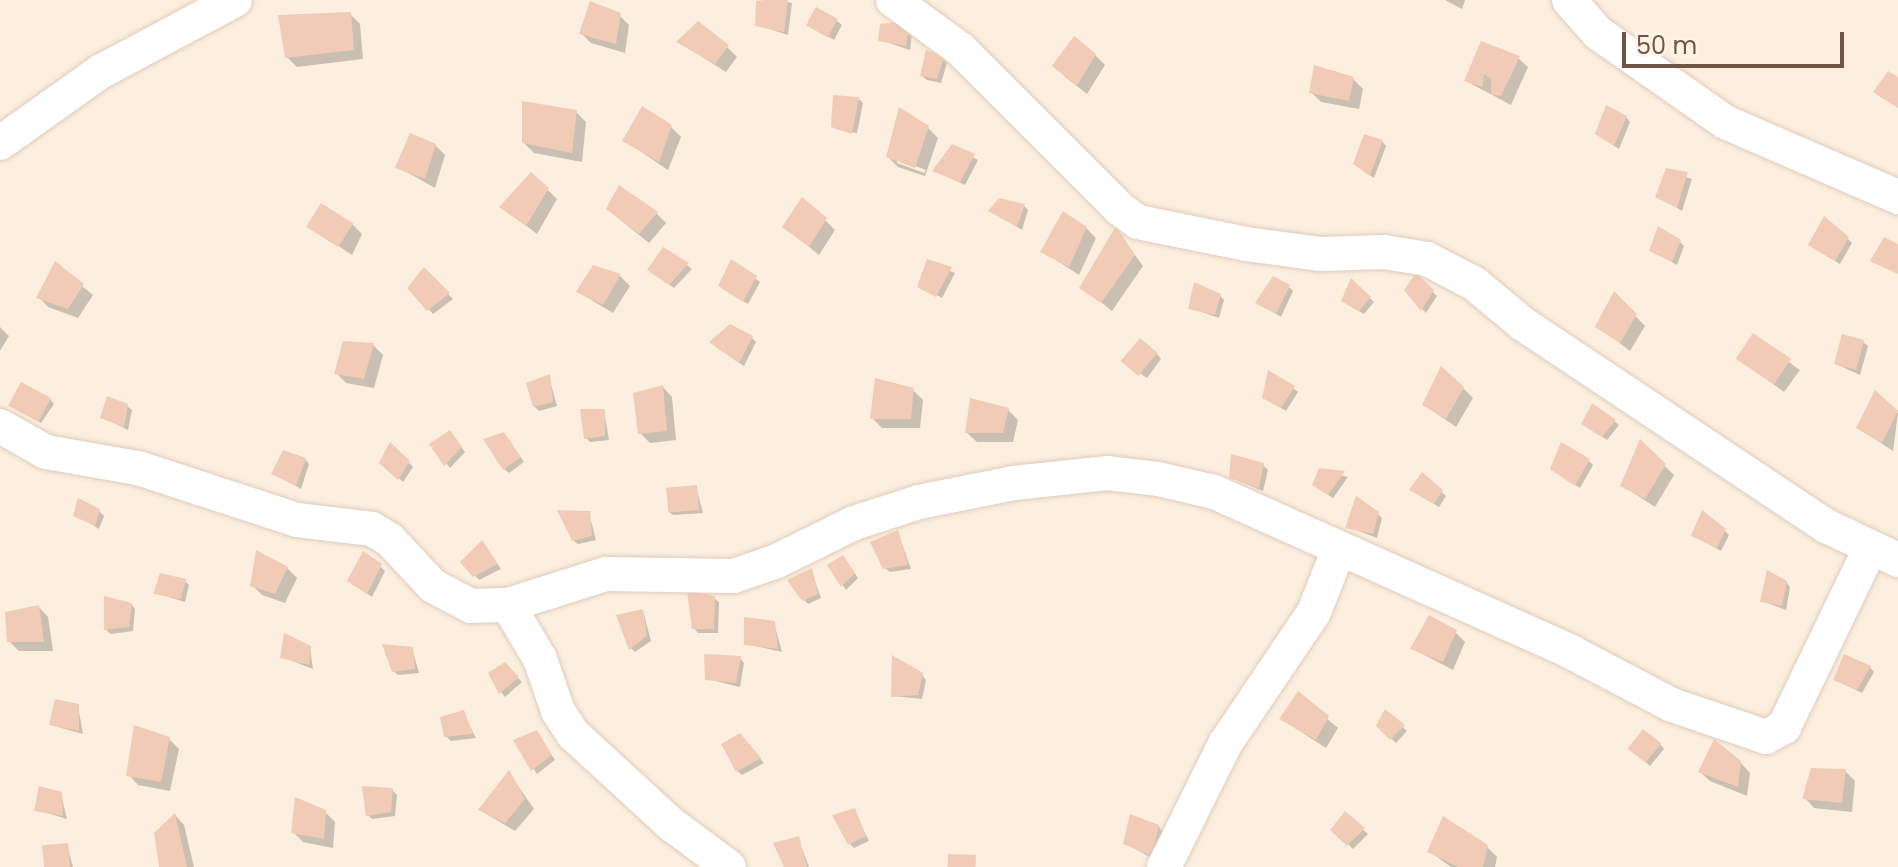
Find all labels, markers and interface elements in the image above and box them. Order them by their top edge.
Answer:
scale bar [1626,16,1848,66]
text: 50 m [1636,29,1697,62]

